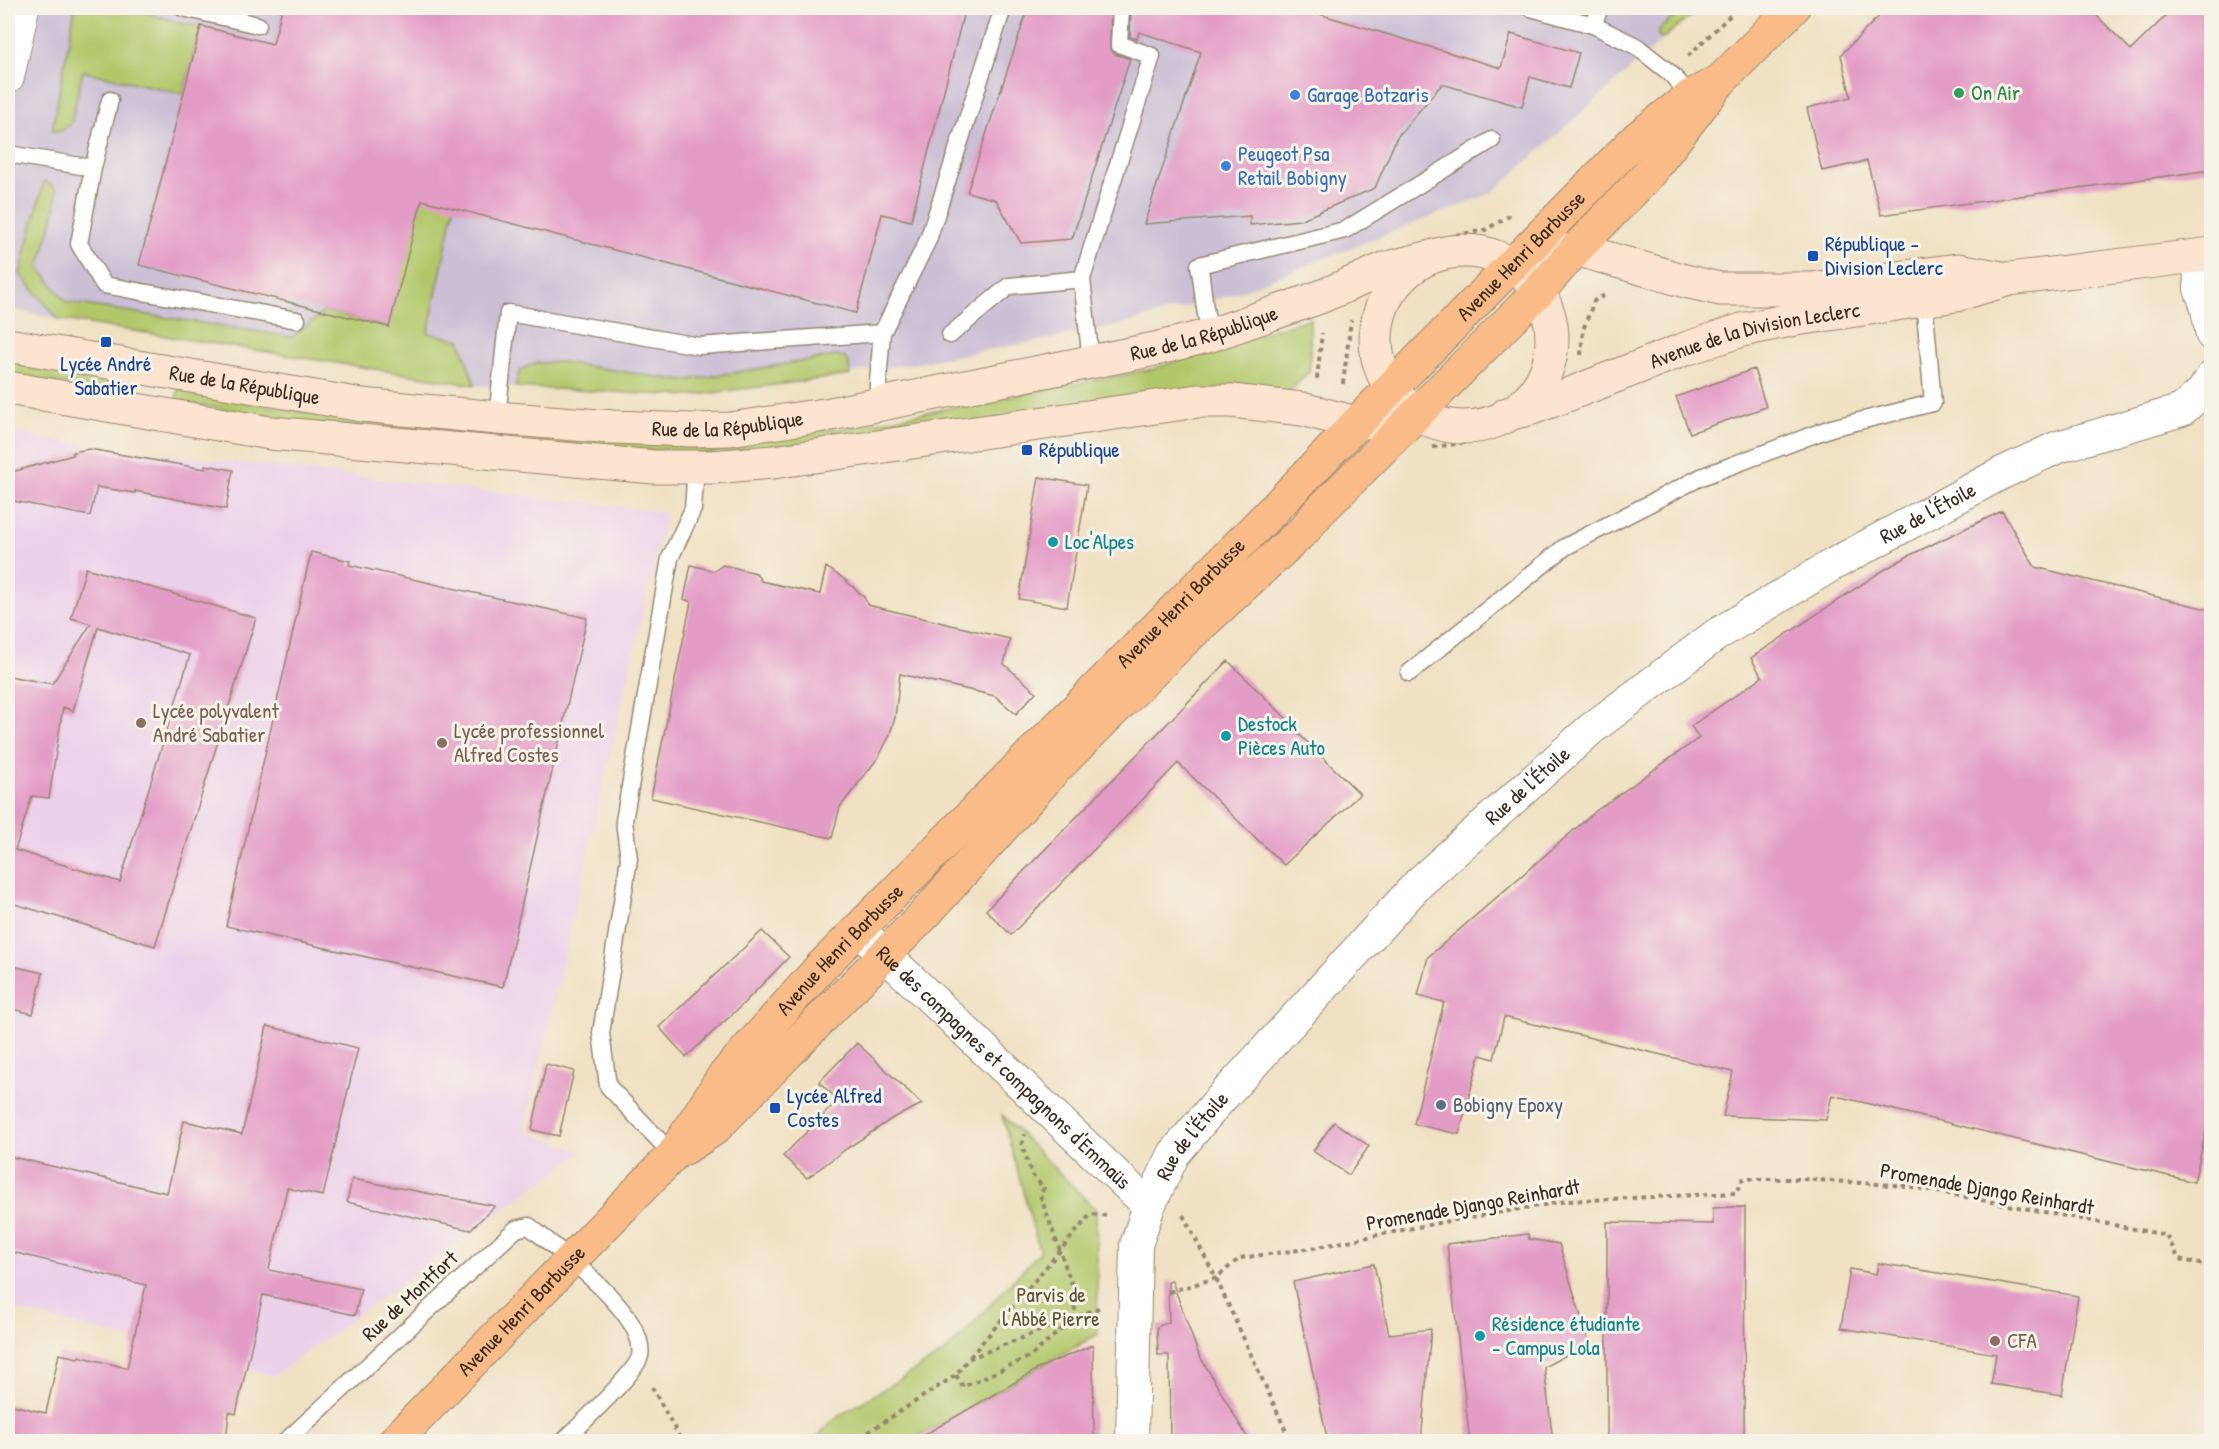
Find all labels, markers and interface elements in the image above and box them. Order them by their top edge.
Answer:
place label: On Air [1971,78,2020,107]
place label: Garage Botzaris [1307,80,1429,109]
marker: On Air [1952,86,1966,100]
marker: Garage Botzaris [1288,88,1302,102]
place label: Peugeot Psa Retail Bobigny [1238,139,1347,192]
marker: Peugeot Psa Retail Bobigny [1219,159,1233,173]
street label: Avenue Henri Barbusse [1450,184,1591,327]
place label: République - Division Leclerc [1825,229,1944,282]
marker: République - Division Leclerc [1806,249,1820,263]
street label: Avenue de la Division Leclerc [1645,295,1862,375]
street label: Rue de la République [1128,298,1281,368]
marker: Lycée André Sabatier [99,335,113,349]
place label: Lycée André Sabatier [61,349,151,402]
street label: Rue de la République [167,358,322,412]
street label: Rue de la République [651,403,805,444]
place label: République [1039,435,1120,464]
marker: République [1020,443,1034,457]
street label: Rue de l'Étoile [1874,475,1981,550]
place label: Loc'Alpes [1065,527,1134,556]
street label: Avenue Henri Barbusse [1110,531,1251,674]
marker: Loc'Alpes [1046,535,1060,549]
place label: Lycée polyvalent André Sabatier [153,696,279,749]
place label: Destock Pièces Auto [1238,709,1325,762]
marker: Lycée polyvalent André Sabatier [134,716,148,730]
place label: Lycée professionnel Alfred Costes [454,716,605,769]
marker: Destock Pièces Auto [1219,729,1233,743]
marker: Lycée professionnel Alfred Costes [435,736,449,750]
street label: Rue de l'Étoile [1478,739,1576,831]
street label: Avenue Henri Barbusse [770,877,910,1021]
street label: Rue des compagnes et compagnons d'Emmaüs [870,939,1138,1195]
place label: Lycée Alfred Costes [787,1081,881,1134]
street label: Rue de l'Étoile [1149,1085,1235,1185]
place label: Bobigny Epoxy [1453,1090,1563,1119]
marker: Bobigny Epoxy [1434,1098,1448,1112]
marker: Lycée Alfred Costes [768,1101,782,1115]
street label: Promenade Django Reinhardt [1878,1155,2097,1222]
street label: Promenade Django Reinhardt [1364,1171,1583,1238]
street label: Avenue Henri Barbusse [451,1239,592,1382]
street label: Rue de Montfort [355,1243,465,1348]
park label: Parvis de l'Abbé Pierre [1002,1280,1100,1333]
place label: Résidence étudiante - Campus Lola [1492,1309,1640,1362]
place label: CFA [2007,1326,2037,1355]
marker: Résidence étudiante - Campus Lola [1473,1329,1487,1343]
marker: CFA [1988,1334,2002,1348]

